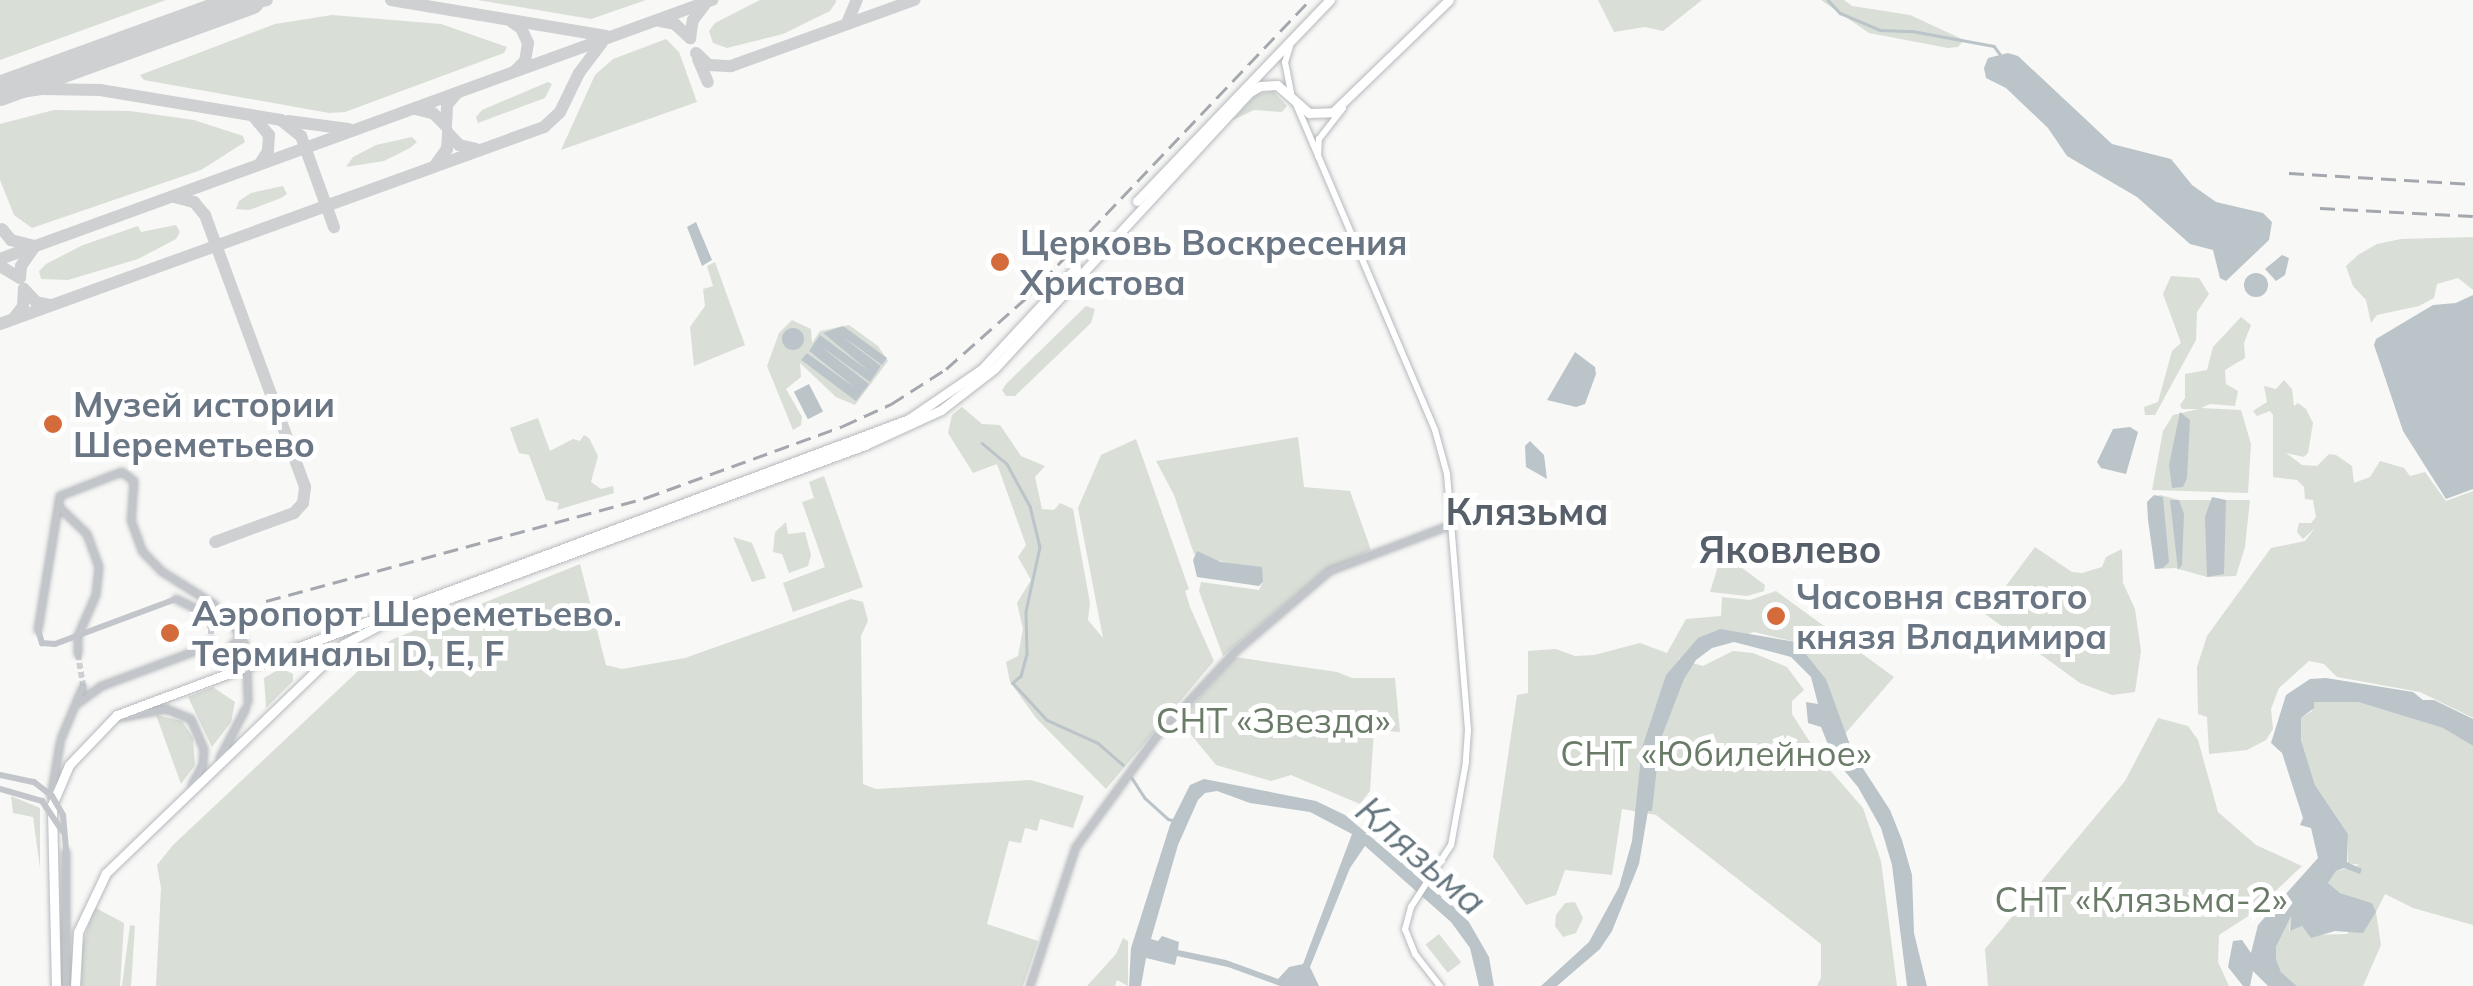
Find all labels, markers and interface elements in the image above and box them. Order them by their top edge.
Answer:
place label: Церковь Воскресения Христова [1020,221,1408,303]
marker: Церковь Воскресения Христова [989,251,1011,273]
place label: Музей истории Шереметьево [73,383,335,465]
marker: Музей истории Шереметьево [42,413,64,435]
district label: Клязьма [1445,489,1609,535]
district label: Яковлево [1698,527,1882,573]
place label: Часовня святого князя Владимира [1796,575,2107,657]
place label: Аэропорт Шереметьево. Терминалы D, E, F [192,592,622,674]
marker: Часовня святого князя Владимира [1765,605,1787,627]
marker: Аэропорт Шереметьево. Терминалы D, E, F [157,620,183,646]
park label: СНТ «Звезда» [1156,699,1390,741]
park label: СНТ «Юбилейное» [1560,732,1872,774]
water label: Клязьма [1347,787,1495,925]
park label: СНТ «Клязьма-2» [1995,878,2287,920]

